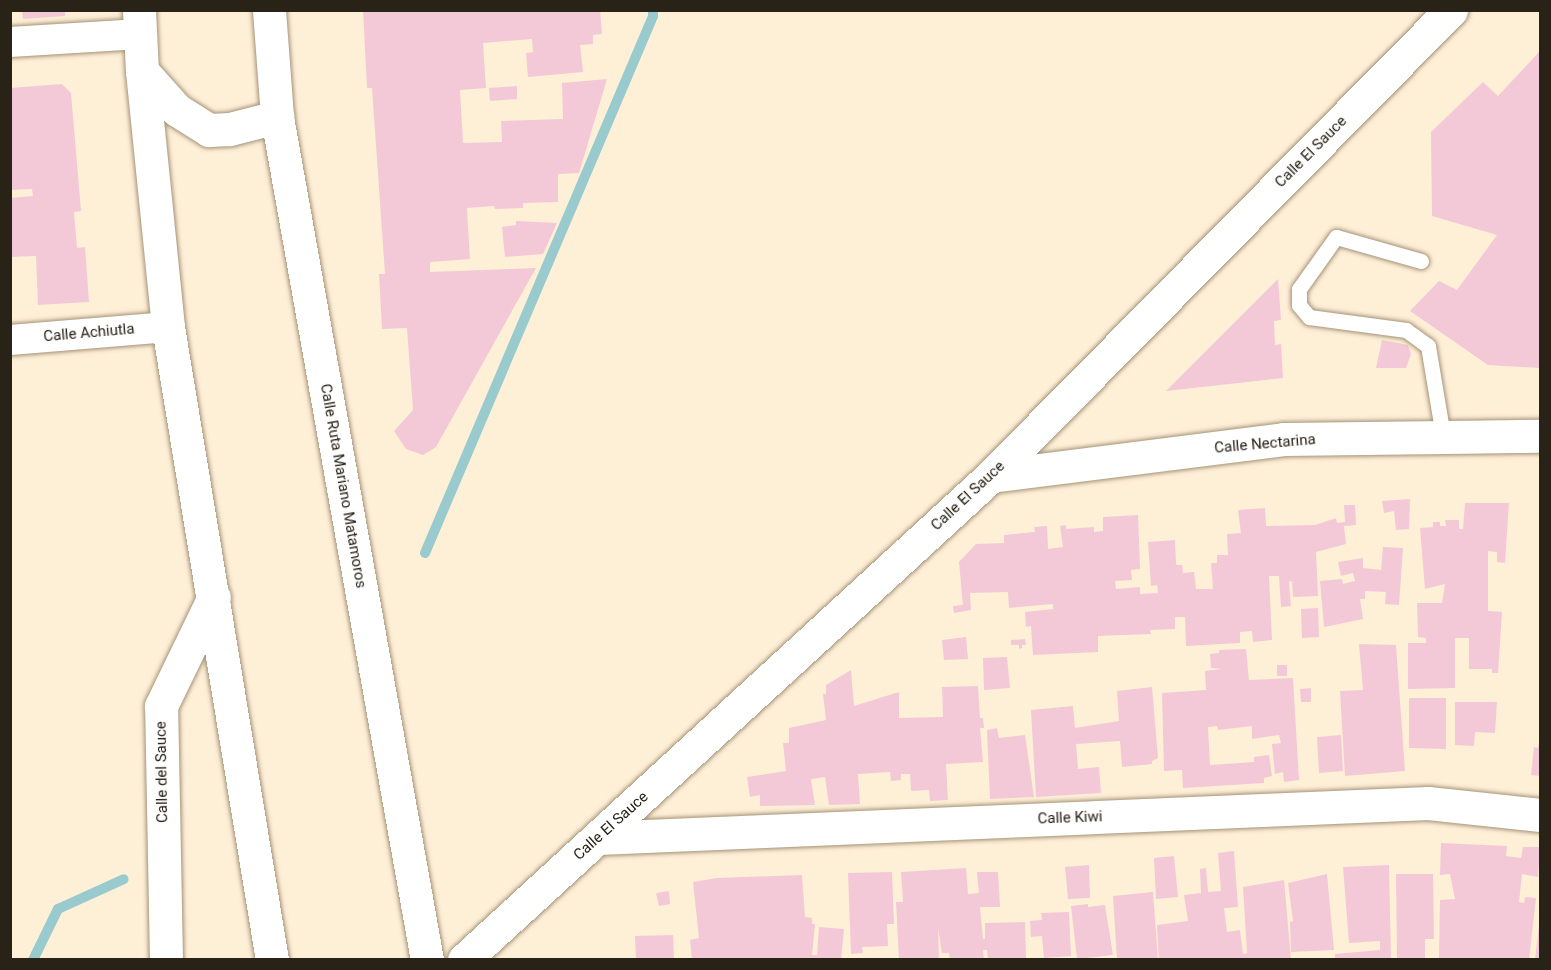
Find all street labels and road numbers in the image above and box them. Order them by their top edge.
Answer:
street label: Calle El Sauce [1271,112,1351,192]
street label: Calle Achiutla [43,320,135,346]
street label: Calle Ruta Mariano Matamoros [316,382,370,590]
street label: Calle Nectarina [1214,431,1316,457]
street label: Calle El Sauce [928,457,1008,535]
street label: Calle del Sauce [152,721,172,823]
street label: Calle El Sauce [570,788,652,864]
street label: Calle Kiwi [1037,808,1103,828]

